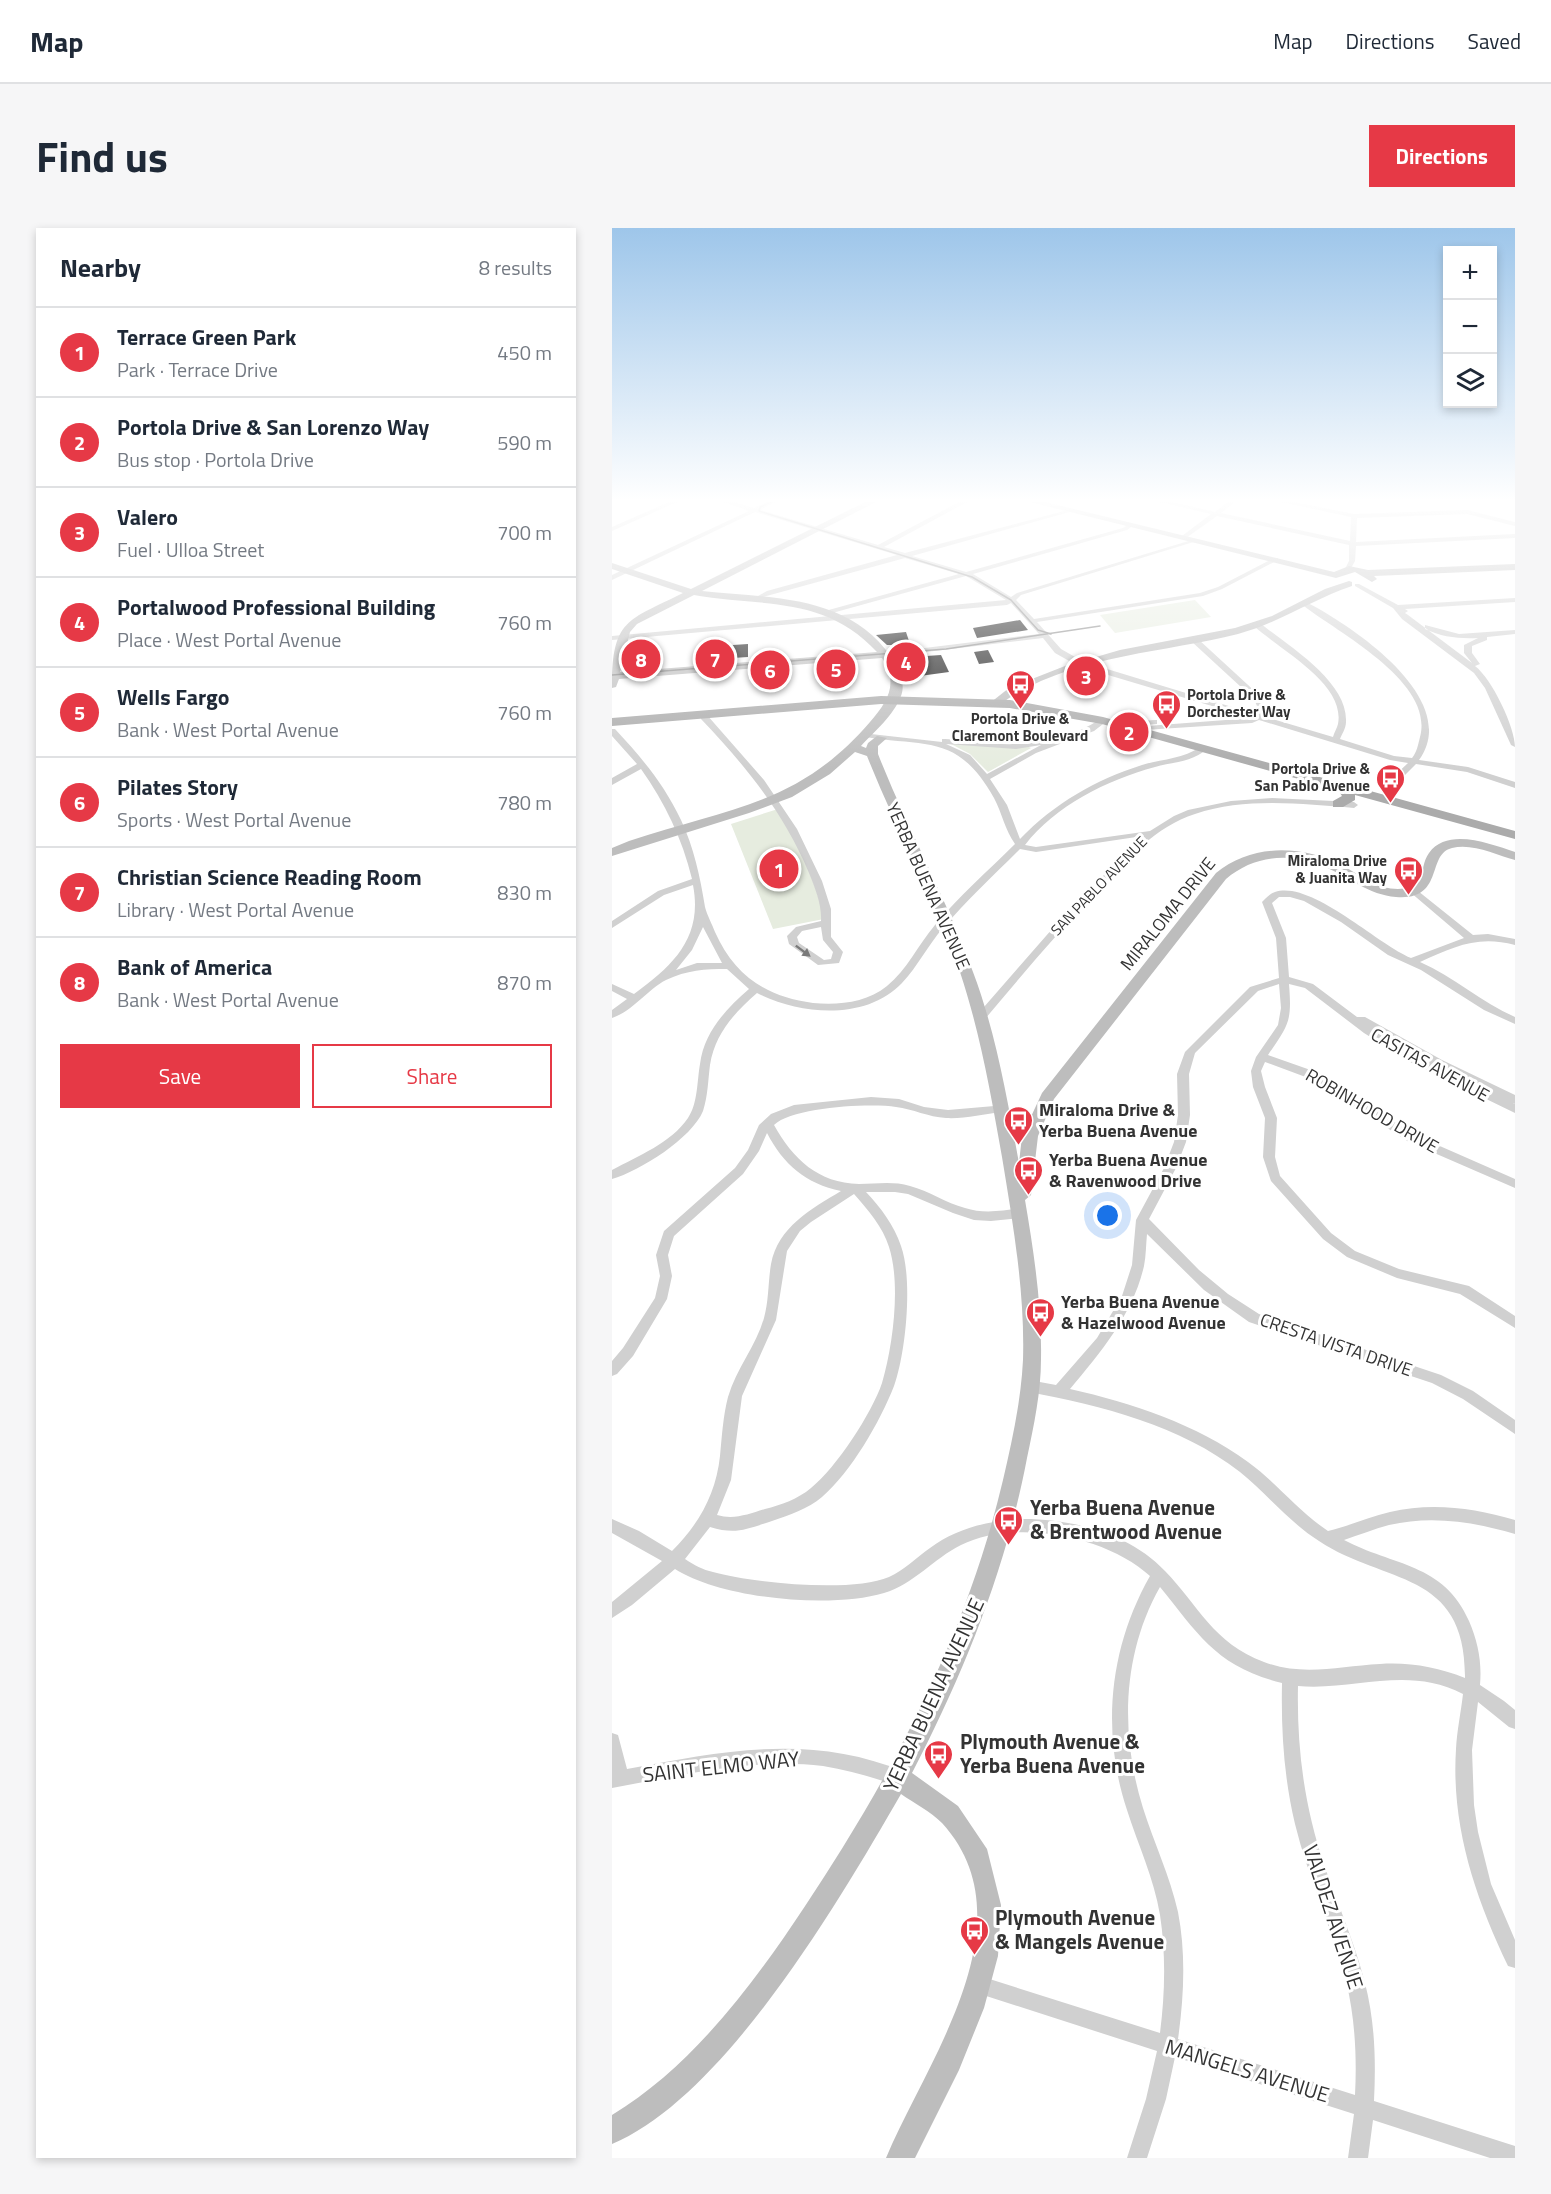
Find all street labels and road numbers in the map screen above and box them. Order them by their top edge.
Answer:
street label: YERBA BUENA AVENUE [879,798,977,974]
street label: SAN PABLO AVENUE [1045,831,1152,941]
street label: MIRALOMA DRIVE [1113,851,1222,976]
street label: CASITAS AVENUE [1366,1021,1494,1108]
street label: ROBINHOOD DRIVE [1301,1061,1444,1160]
street label: CRESTA VISTA DRIVE [1256,1306,1416,1383]
street label: YERBA BUENA AVENUE [874,1593,992,1797]
street label: SAINT ELMO WAY [641,1742,802,1790]
street label: VALDEZ AVENUE [1296,1840,1372,1993]
street label: MANGELS AVENUE [1161,2030,1333,2110]

